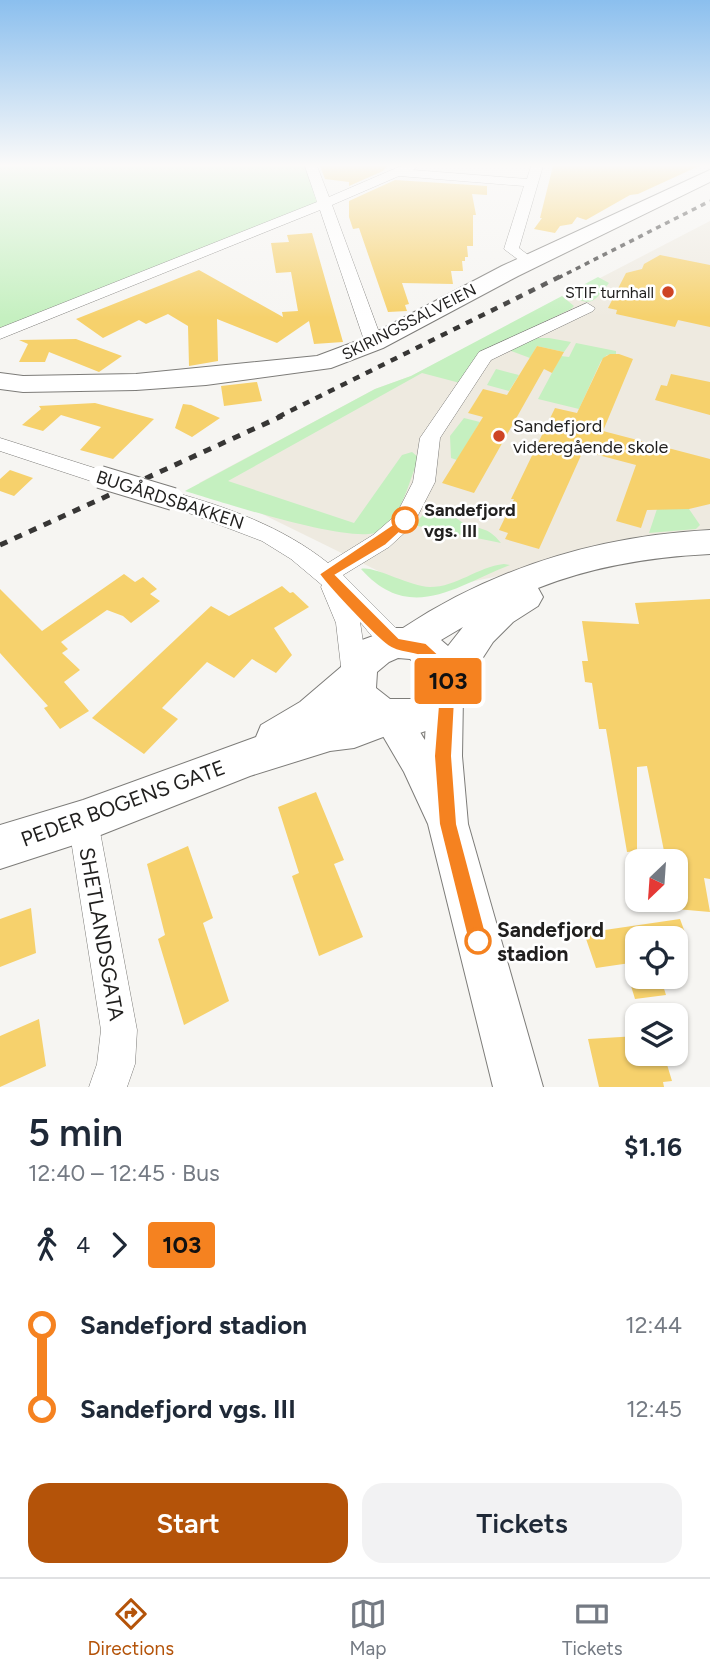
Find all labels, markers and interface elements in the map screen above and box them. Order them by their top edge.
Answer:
street label: SKIRINGSSALVEIEN [339,280,479,364]
place label: STIF turnhall [565,283,654,302]
marker: STIF turnhall [660,284,676,300]
place label: Sandefjord videregående skole [513,415,669,458]
marker: Sandefjord videregående skole [491,428,507,444]
street label: BUGÅRDSBAKKEN [93,466,247,534]
place label: Sandefjord vgs. III [424,499,516,542]
marker: Sandefjord vgs. III [392,507,418,533]
line badge: 103 [408,658,488,704]
text: 103 [428,666,468,695]
street label: PEDER BOGENS GATE [17,754,229,852]
street label: SHETLANDSGATA [74,845,130,1023]
north arrow [625,849,688,912]
map controls [625,849,688,1066]
place label: Sandefjord stadion [497,917,604,966]
button: locate [625,926,688,989]
marker: Sandefjord stadion [465,928,491,954]
button: layers [625,1003,688,1066]
text: 5 min [28,1110,123,1156]
text: $1.16 [624,1131,682,1163]
text: 12:40 – 12:45 · Bus [28,1159,220,1187]
icon: walk [28,1226,66,1264]
icon: forward [100,1226,138,1264]
text: 103 [162,1230,201,1259]
text: 4 [76,1231,90,1259]
text: Sandefjord stadion [80,1309,307,1341]
text: 12:44 [625,1311,682,1339]
text: Sandefjord vgs. III [80,1393,296,1425]
text: 12:45 [626,1395,682,1423]
button: Start [28,1483,348,1563]
button: Tickets [362,1483,682,1563]
tab: Directions [87,1595,174,1660]
tab: Map [349,1595,387,1660]
tab: Tickets [562,1595,623,1660]

